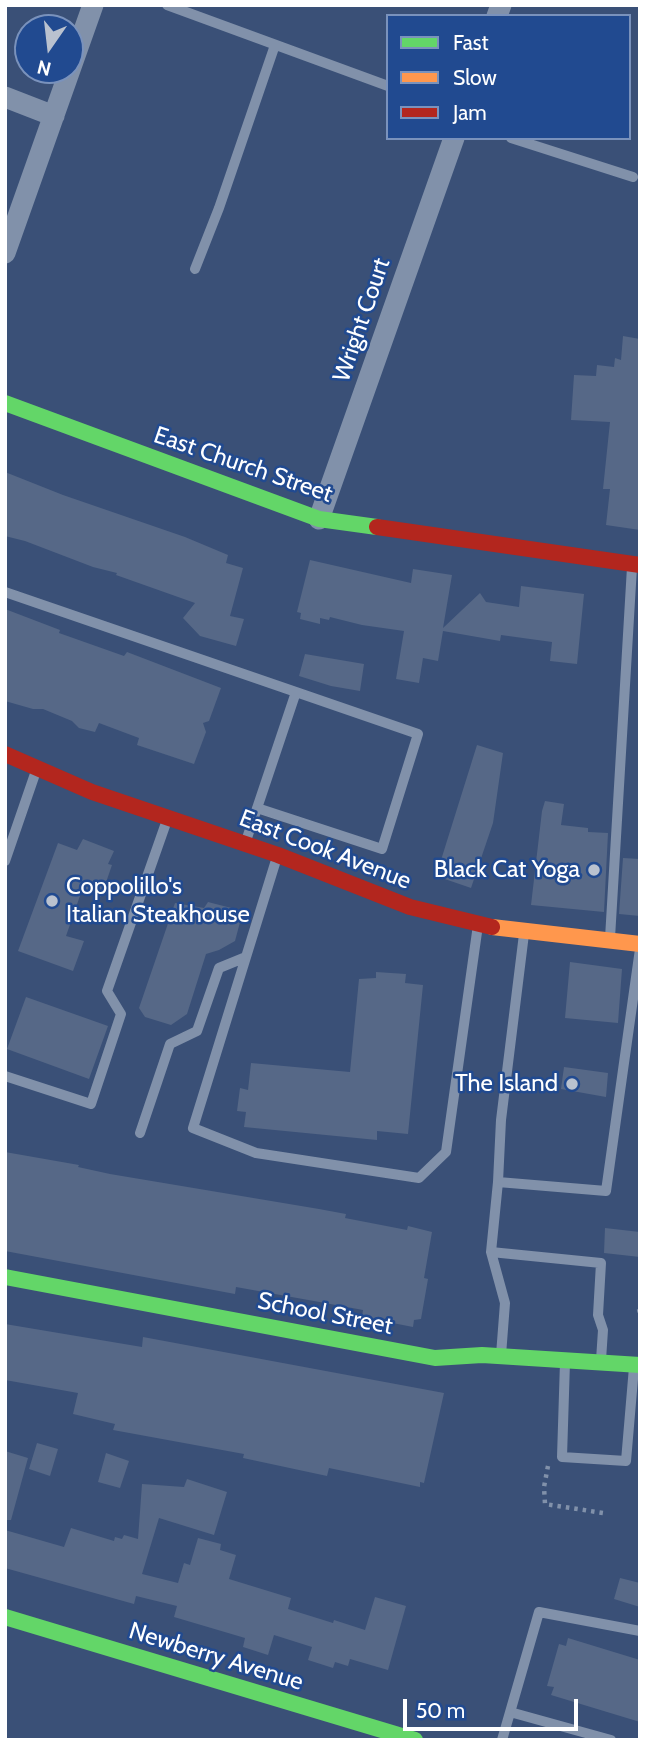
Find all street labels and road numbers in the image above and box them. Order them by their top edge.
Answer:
street label: Wright Court [327,254,397,386]
street label: East Church Street [150,421,336,509]
street label: East Cook Avenue [235,804,415,896]
street label: School Street [255,1287,395,1341]
street label: Newberry Avenue [125,1617,307,1697]

